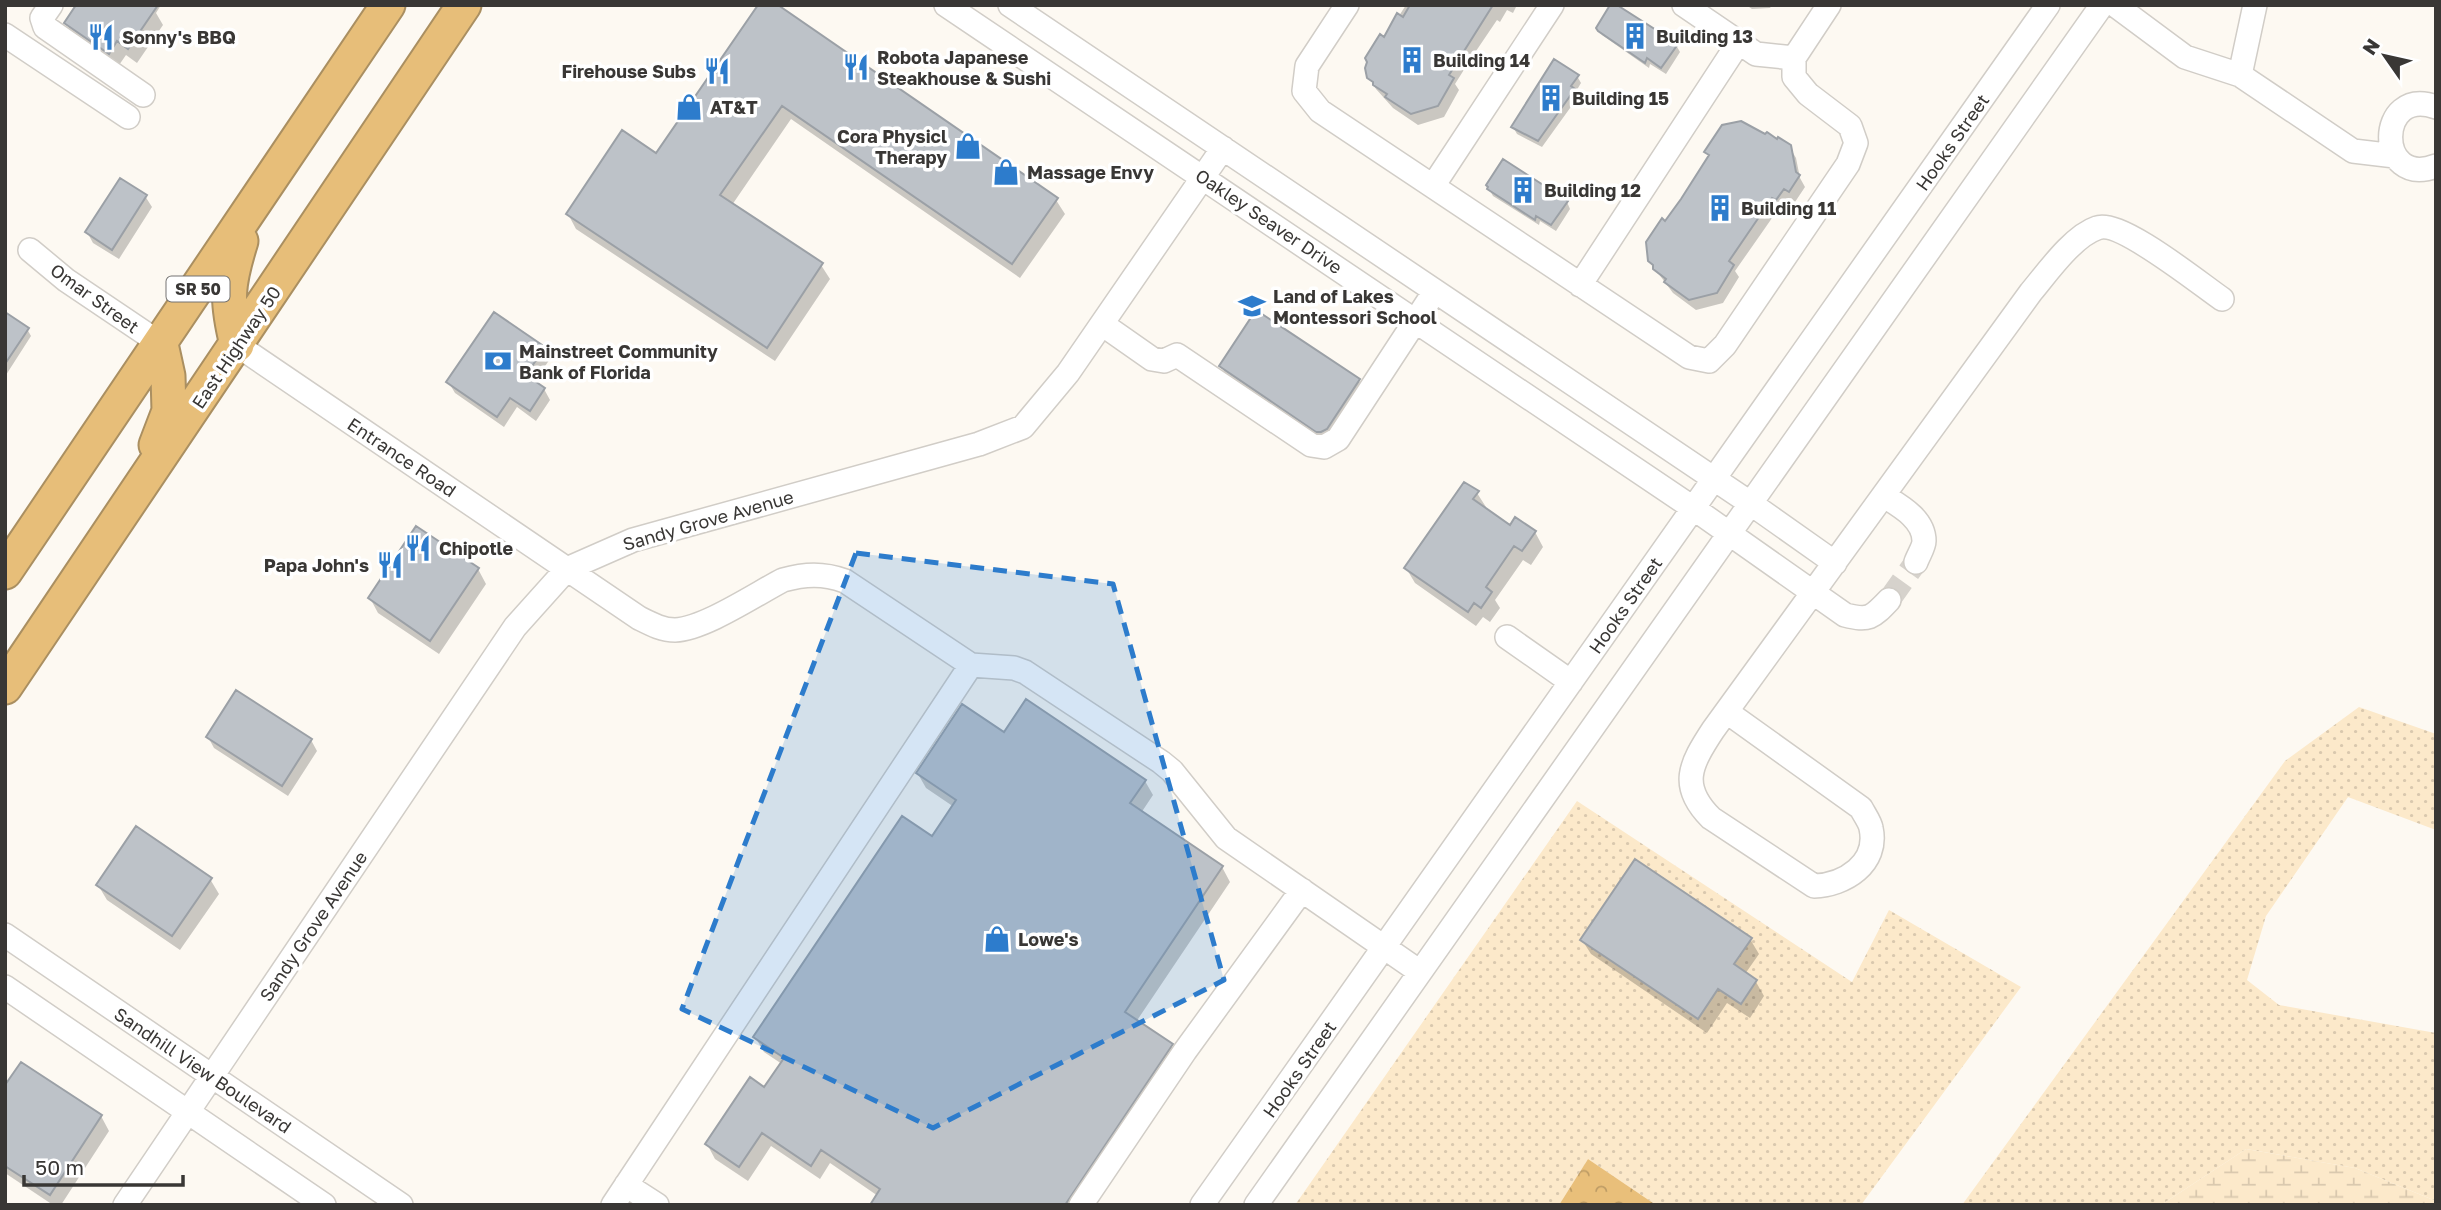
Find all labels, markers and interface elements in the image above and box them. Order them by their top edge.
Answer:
building icon: Building 13 [1620,21,1650,51]
north arrow [2350,21,2420,91]
restaurant icon: Sonny's BBQ [86,22,116,52]
place label: Building 13 [1656,25,1753,47]
place label: Sonny's BBQ [122,26,236,48]
text: N [2357,34,2384,59]
building icon: Building 14 [1397,45,1427,75]
place label: Robota Japanese Steakhouse & Sushi [877,46,1051,89]
place label: Building 14 [1433,49,1530,71]
restaurant icon: Robota Japanese Steakhouse & Sushi [841,52,871,82]
restaurant icon: Firehouse Subs [702,56,732,86]
place label: Firehouse Subs [561,60,696,82]
building icon: Building 15 [1536,83,1566,113]
place label: Building 15 [1572,87,1669,109]
street label: Hooks Street [1911,89,1993,195]
shop icon: AT&T [674,92,704,122]
place label: AT&T [710,96,758,118]
place label: Cora Physicl Therapy [837,125,947,168]
shop icon: Cora Physicl Therapy [953,131,983,161]
shop icon: Massage Envy [991,157,1021,187]
place label: Massage Envy [1027,161,1154,183]
street label: Oakley Seaver Drive [1192,164,1346,278]
building icon: Building 12 [1508,175,1538,205]
place label: Building 12 [1544,179,1641,201]
building icon: Building 11 [1705,193,1735,223]
place label: Building 11 [1741,197,1836,219]
street label: Omar Street [46,258,144,338]
road number: SR 50 [166,276,230,302]
street label: East Highway 50 [187,282,285,412]
place label: Land of Lakes Montessori School [1273,285,1437,328]
school or university icon: Land of Lakes Montessori School [1237,291,1267,321]
place label: Mainstreet Community Bank of Florida [519,340,718,383]
bank icon: Mainstreet Community Bank of Florida [483,346,513,376]
street label: Entrance Road [344,413,460,501]
street label: Sandy Grove Avenue [620,485,796,555]
restaurant icon: Chipotle [403,533,433,563]
place label: Chipotle [439,537,514,559]
restaurant icon: Papa John's [375,550,405,580]
street label: Hooks Street [1584,552,1666,658]
place label: Papa John's [264,554,369,576]
street label: Sandy Grove Avenue [255,847,371,1005]
shop icon: Lowe's [982,924,1012,954]
place label: Lowe's [1018,928,1079,950]
street label: Sandhill View Boulevard [110,1002,296,1138]
street label: Hooks Street [1258,1016,1340,1122]
scale bar [24,1144,184,1188]
text: 50 m [35,1154,84,1180]

